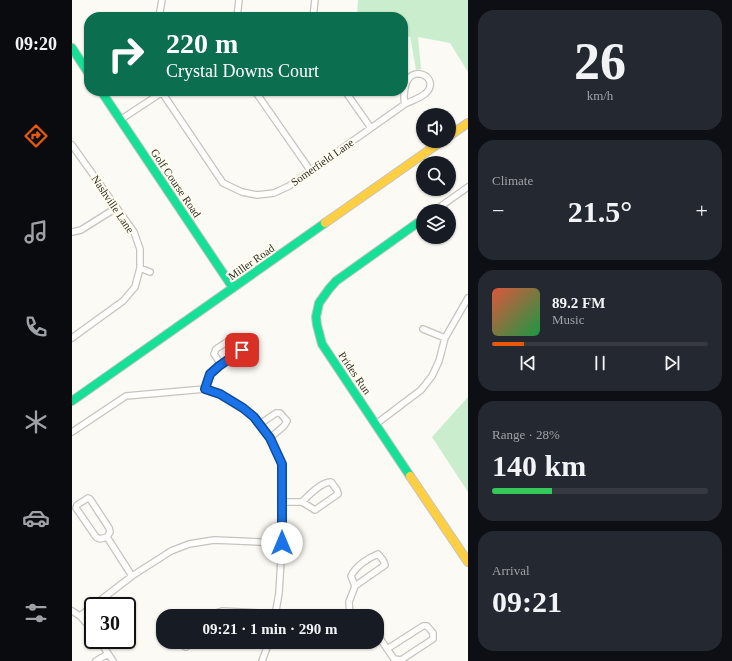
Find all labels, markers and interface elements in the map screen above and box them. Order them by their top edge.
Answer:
icon: right [100,28,152,80]
text: 220 m [166,28,238,59]
text: 26 [574,33,626,90]
text: 09:20 [15,34,57,54]
text: Crystal Downs Court [166,61,319,81]
text: km/h [587,88,613,103]
map controls [416,108,456,244]
button: sound [416,108,456,148]
icon: directions [22,122,50,150]
street label: Somerfield Lane [288,136,356,188]
street label: Golf Course Road [149,146,204,220]
button: search [416,156,456,196]
street label: Nashville Lane [89,173,137,235]
text: Climate [492,173,533,188]
text: 21.5° [568,195,632,228]
text: − [492,198,504,223]
text: + [696,198,708,223]
button: layers [416,204,456,244]
icon: music [22,218,50,246]
street label: Miller Road [226,241,277,282]
text: 89.2 FM [552,295,605,311]
text: Music [552,312,585,327]
icon: phone [22,313,50,341]
pin [225,333,259,367]
icon: arrive [231,339,253,361]
street label: Prides Run [336,350,374,397]
icon: previous [517,352,539,374]
icon: pause [589,352,611,374]
icon: next [661,352,683,374]
icon: climate [22,408,50,436]
text: Range · 28% [492,427,560,442]
text: 140 km [492,449,586,482]
icon: car [22,504,50,532]
position arrow [261,522,303,564]
text: Arrival [492,563,530,578]
text: 09:21 [492,585,562,618]
speed limit sign: 30 [84,597,136,649]
icon: filters [22,599,50,627]
text: 09:21 · 1 min · 290 m [203,621,338,637]

